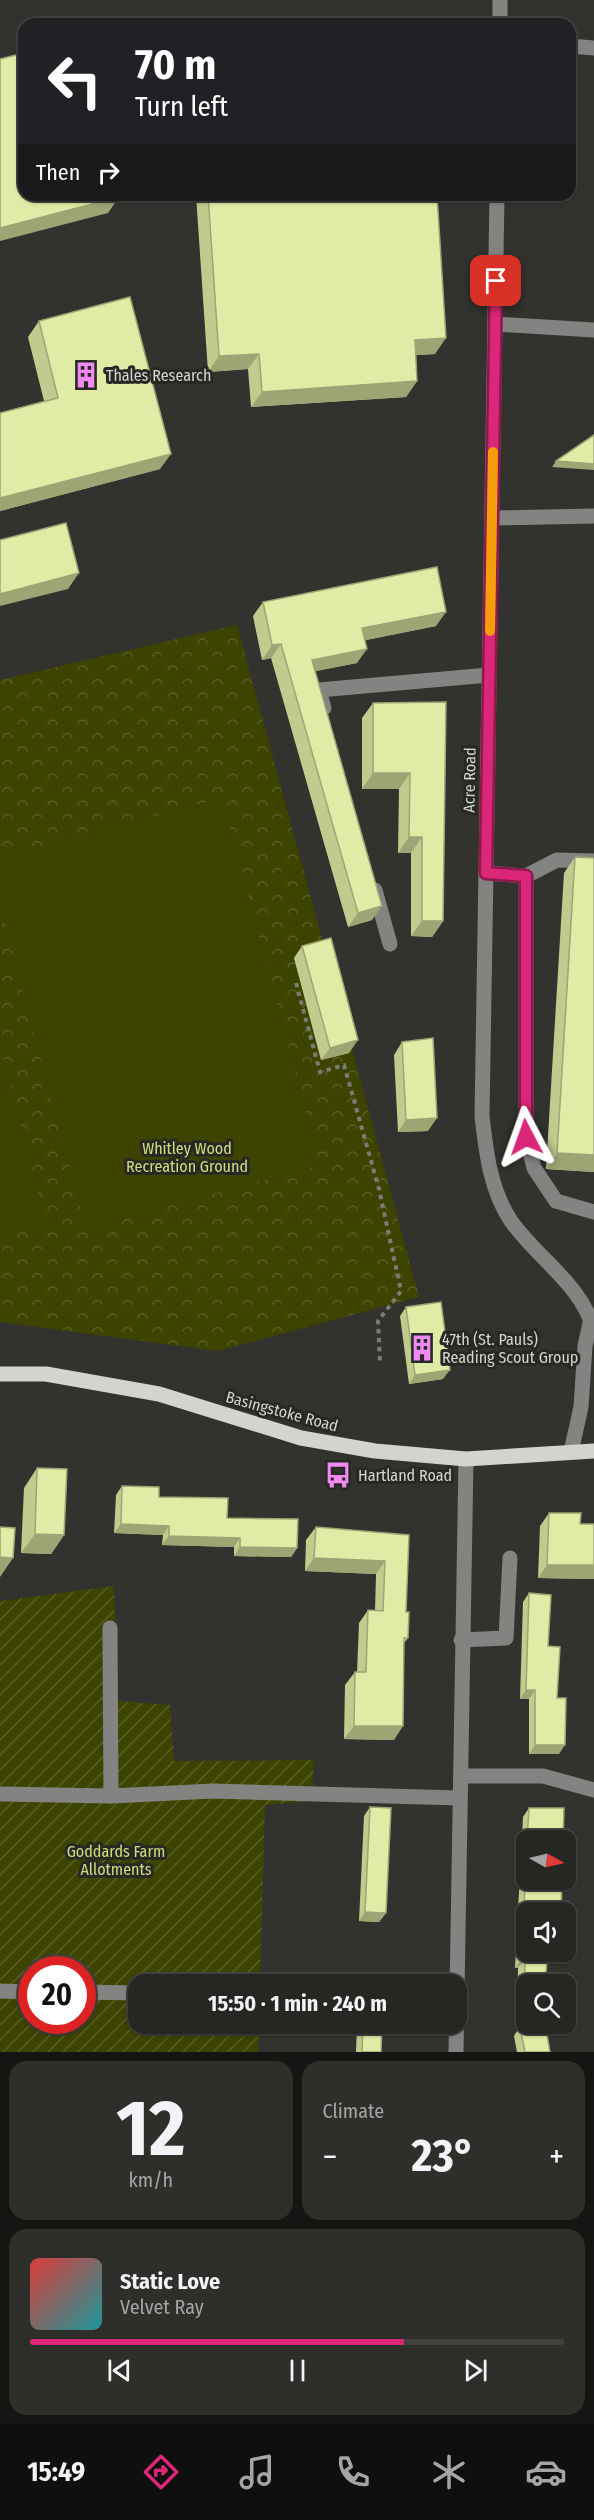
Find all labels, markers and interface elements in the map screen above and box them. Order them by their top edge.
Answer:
text: 70 m [135,40,216,90]
icon: left [36,42,114,120]
text: Turn left [135,91,228,123]
icon: right [92,156,125,189]
text: Then [36,159,80,186]
pin [470,255,521,306]
icon: arrive [479,264,512,297]
building icon: Thales Research [71,360,101,390]
place label: Thales Research [106,366,211,385]
street label: Acre Road [459,747,480,813]
position arrow [494,1105,558,1169]
park label: Whitley Wood Recreation Ground [126,1139,248,1176]
place label: 47th (St. Pauls) Reading Scout Group [442,1330,578,1367]
building icon: 47th (St. Pauls) Reading Scout Group [407,1333,437,1363]
street label: Basingstoke Road [224,1387,340,1436]
bus stop icon: Hartland Road [323,1460,353,1490]
place label: Hartland Road [358,1466,452,1485]
north arrow [516,1830,576,1890]
map controls [516,1830,576,2034]
park label: Goddards Farm Allotments [67,1842,165,1879]
button: sound [516,1902,576,1962]
speed limit sign: 20 [18,1956,96,2034]
button: search [516,1974,576,2034]
text: 15:50 · 1 min · 240 m [208,1990,387,2017]
text: 12 [116,2082,185,2176]
text: Climate [323,2099,384,2123]
text: 23° [412,2129,475,2183]
text: − [323,2137,337,2177]
text: + [549,2137,564,2177]
text: km/h [128,2168,173,2192]
text: Static Love [120,2268,220,2295]
text: Velvet Ray [120,2295,204,2319]
icon: previous [103,2354,136,2387]
icon: pause [281,2354,314,2387]
icon: next [459,2354,492,2387]
icon: directions [140,2451,182,2493]
icon: music [236,2451,278,2493]
icon: phone [332,2451,374,2493]
icon: climate [428,2451,470,2493]
icon: car [525,2451,567,2493]
text: 15:49 [27,2456,85,2488]

